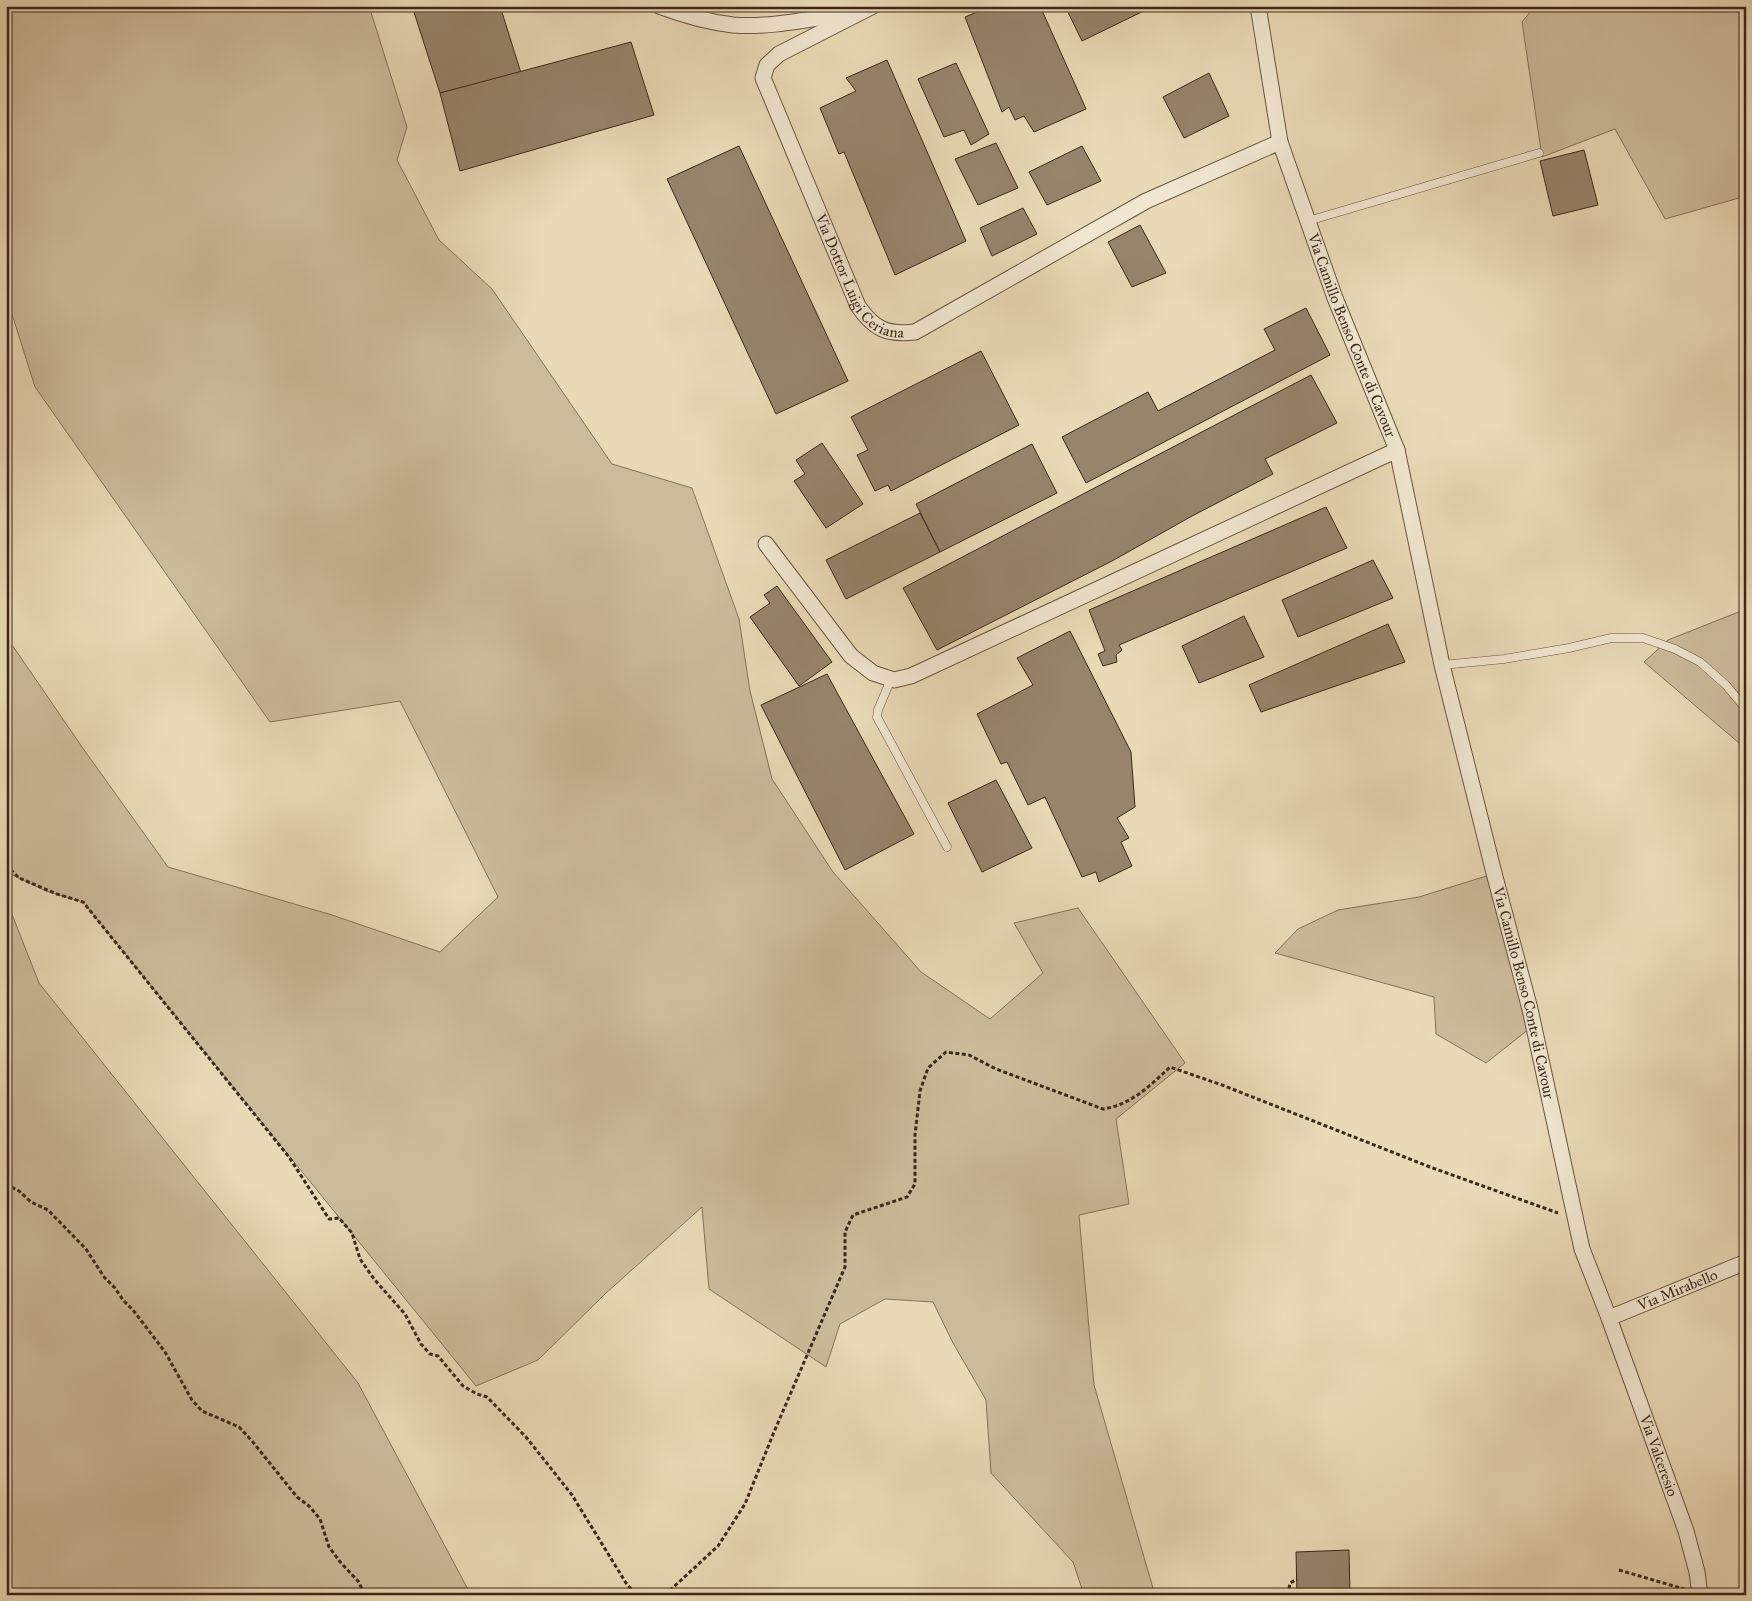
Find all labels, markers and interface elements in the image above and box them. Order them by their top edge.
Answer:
street label: Via Dottor Luigi Ceriana [811,210,905,342]
street label: Via Camillo Benso Conte di Cavour [1304,230,1400,440]
street label: Via Camillo Benso Conte di Cavour [1489,884,1558,1101]
street label: Via Mirabello [1634,1265,1721,1315]
street label: Via Valceresio [1635,1411,1682,1499]

